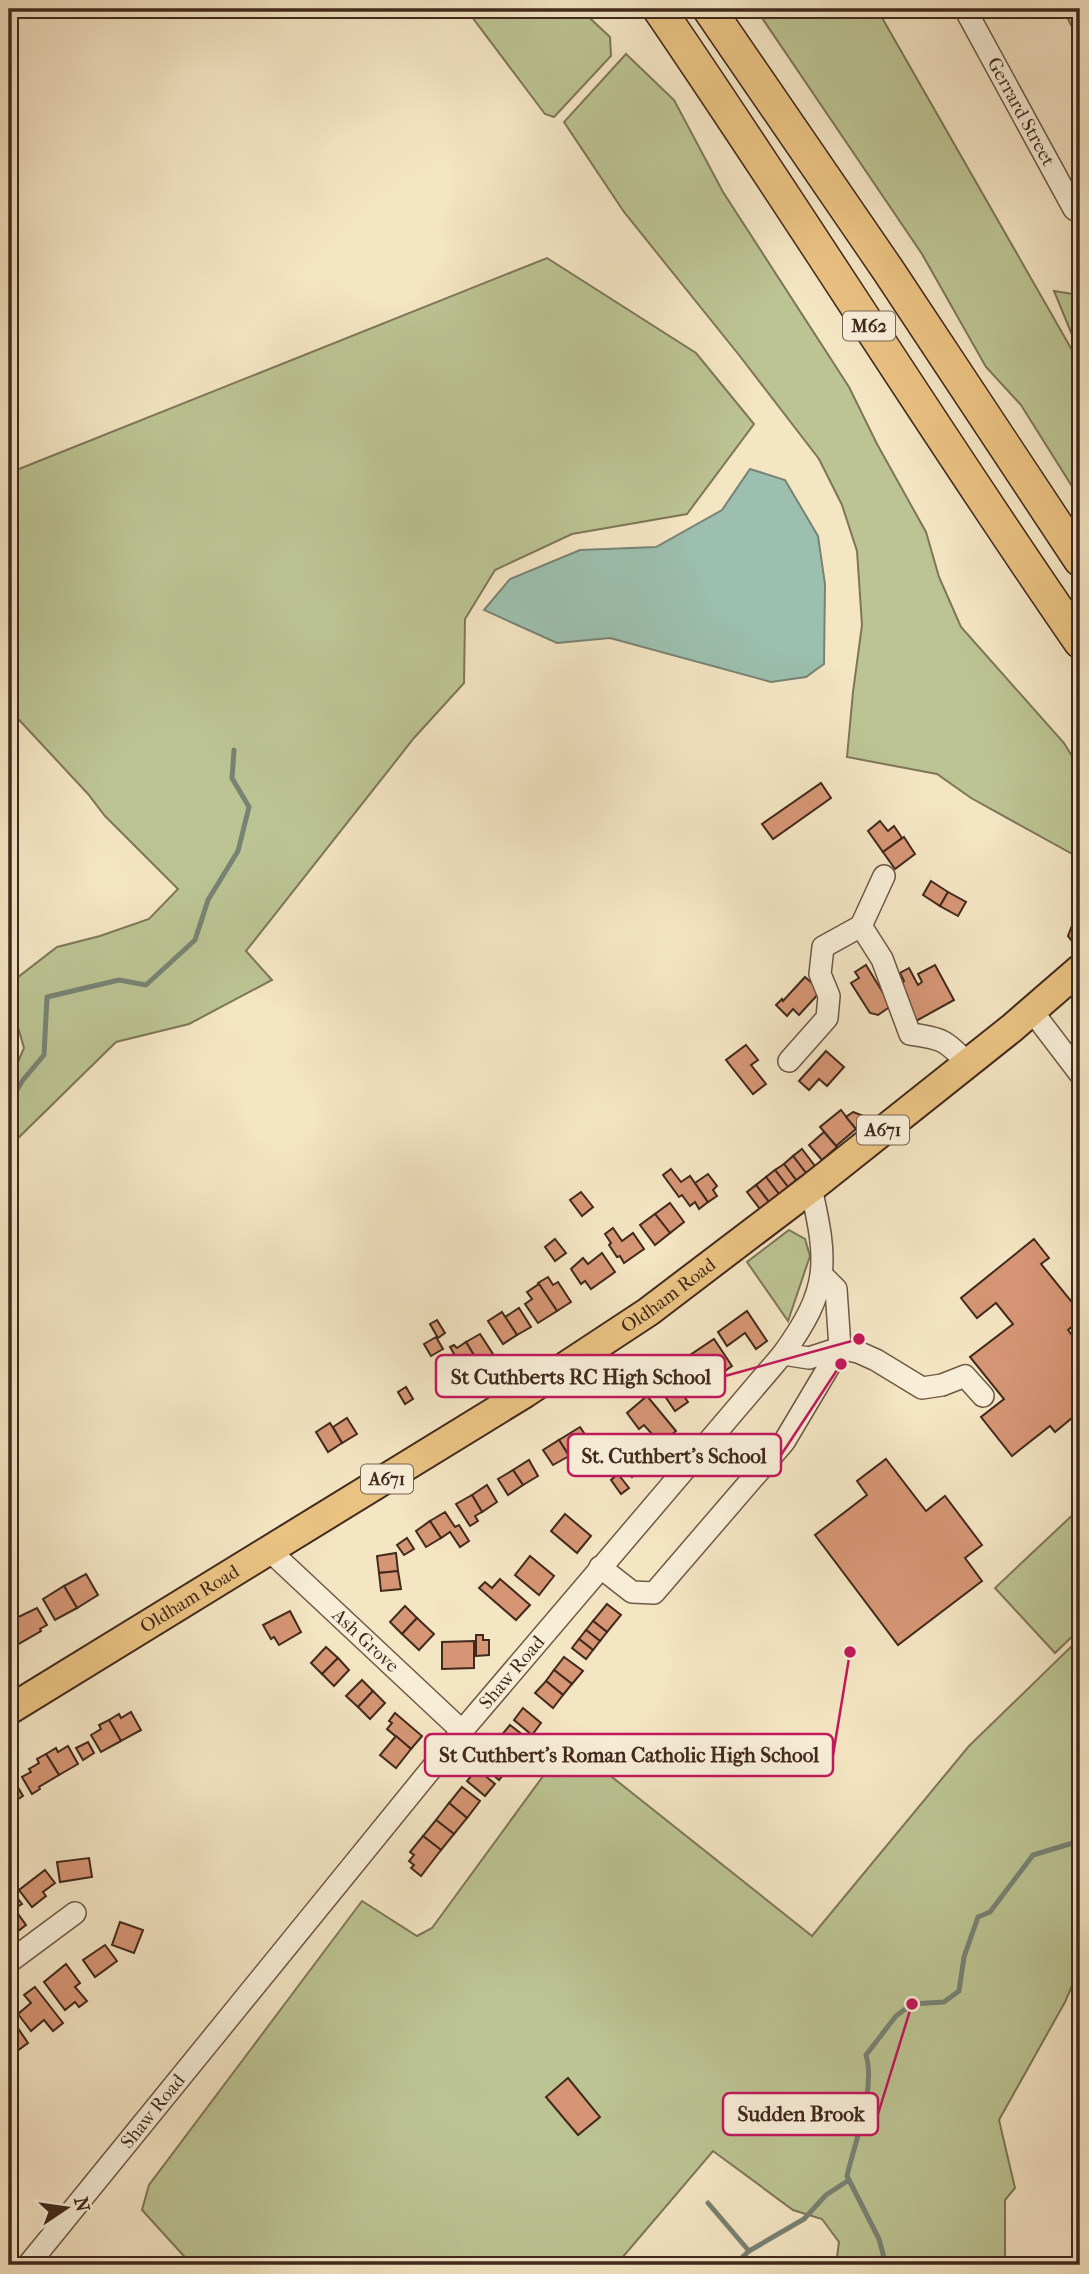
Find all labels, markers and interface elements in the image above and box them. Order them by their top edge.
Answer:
street label: Gerrard Street [983,54,1060,170]
road number: M62 [843,312,895,340]
road number: A671 [857,1115,909,1144]
street label: Oldham Road [617,1253,721,1338]
callout: St Cuthberts RC High School [436,1355,725,1397]
text: St Cuthberts RC High School [451,1365,711,1389]
callout: St. Cuthbert's School [568,1434,781,1476]
text: St. Cuthbert's School [581,1444,767,1468]
road number: A671 [361,1464,413,1494]
street label: Oldham Road [136,1560,244,1638]
street label: Ash Grove [327,1603,403,1677]
street label: Shaw Road [474,1631,550,1714]
callout: St Cuthbert's Roman Catholic High School [425,1734,833,1776]
text: St Cuthbert's Roman Catholic High School [439,1743,819,1767]
street label: Shaw Road [116,2069,190,2153]
callout: Sudden Brook [723,2093,878,2135]
text: Sudden Brook [738,2102,866,2126]
north arrow [32,2172,102,2242]
text: N [69,2195,94,2214]

